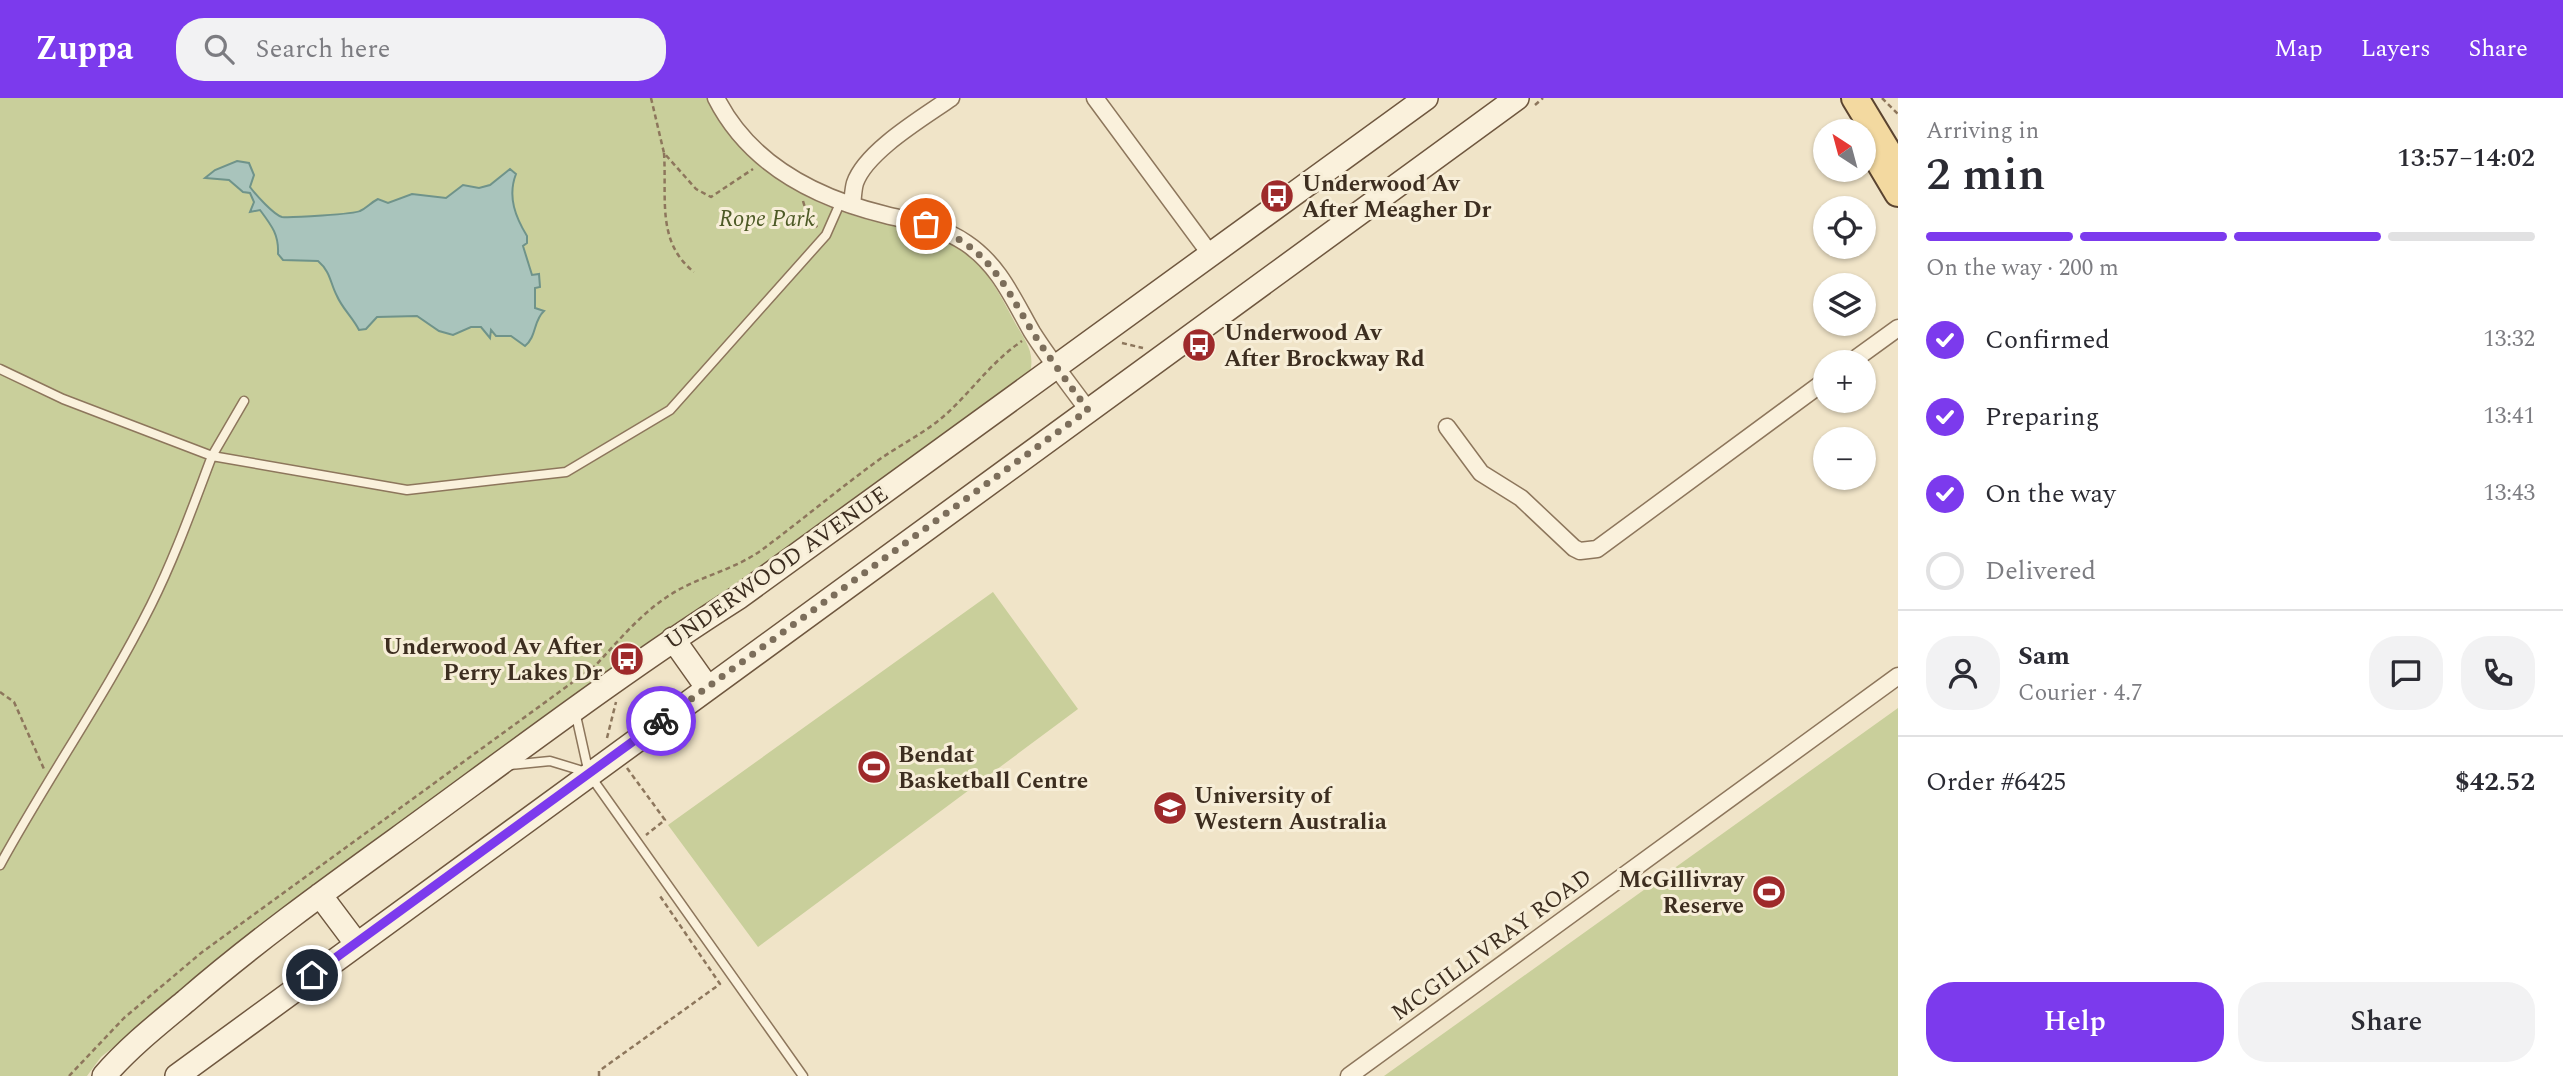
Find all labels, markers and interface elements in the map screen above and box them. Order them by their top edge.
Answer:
search box [176,18,666,81]
text: Zuppa [35,24,134,74]
text: Search here [256,29,390,69]
icon: search [200,30,238,68]
text: Map [2274,31,2323,67]
text: Layers [2361,31,2431,67]
text: Share [2469,31,2528,67]
text: Arriving in [1926,114,2039,149]
north arrow [1813,119,1876,182]
map controls [1813,119,1876,490]
text: 13:57–14:02 [2397,138,2535,178]
text: 2 min [1926,140,2045,210]
place label: Underwood Av After Meagher Dr [1302,167,1491,228]
bus stop icon: Underwood Av After Meagher Dr [1258,177,1296,215]
pin [896,194,956,254]
button: locate [1813,196,1876,259]
park label: Rope Park [719,202,815,237]
icon: bag [907,205,945,243]
text: On the way · 200 m [1926,251,2119,286]
button: layers [1813,273,1876,336]
place label: Underwood Av After Brockway Rd [1224,316,1425,377]
text: Confirmed [1985,320,2110,360]
icon: check [1926,321,1964,359]
text: 13:32 [2483,322,2535,357]
bus stop icon: Underwood Av After Brockway Rd [1180,326,1218,364]
button: + [1813,350,1876,413]
text: Preparing [1985,397,2099,437]
icon: check [1926,398,1964,436]
text: 13:41 [2483,399,2535,434]
button: − [1813,427,1876,490]
text: On the way [1985,474,2116,514]
icon: check [1926,475,1964,513]
text: 13:43 [2483,476,2535,511]
street label: UNDERWOOD AVENUE [658,477,896,659]
text: Delivered [1985,551,2096,591]
place label: Underwood Av After Perry Lakes Dr [383,630,602,691]
button: person [1926,636,2000,710]
text: Sam [2018,636,2070,676]
button: chat [2369,636,2443,710]
button: phone [2461,636,2535,710]
bus stop icon: Underwood Av After Perry Lakes Dr [608,640,646,678]
text: Courier · 4.7 [2018,676,2143,711]
courier [626,686,696,756]
icon: bike [642,702,680,740]
place label: Bendat Basketball Centre [898,738,1088,799]
sports icon: Bendat Basketball Centre [855,748,893,786]
text: Order #6425 [1926,762,2066,802]
text: $42.52 [2455,762,2535,802]
place label: University of Western Australia [1194,779,1387,840]
school or university icon: University of Western Australia [1151,789,1189,827]
street label: MCGILLIVRAY ROAD [1384,860,1600,1030]
place label: McGillivray Reserve [1618,863,1745,924]
sports icon: McGillivray Reserve [1750,873,1788,911]
pin [282,945,342,1005]
icon: home [293,956,331,994]
button: Help [1926,982,2224,1062]
button: Share [2238,982,2535,1062]

